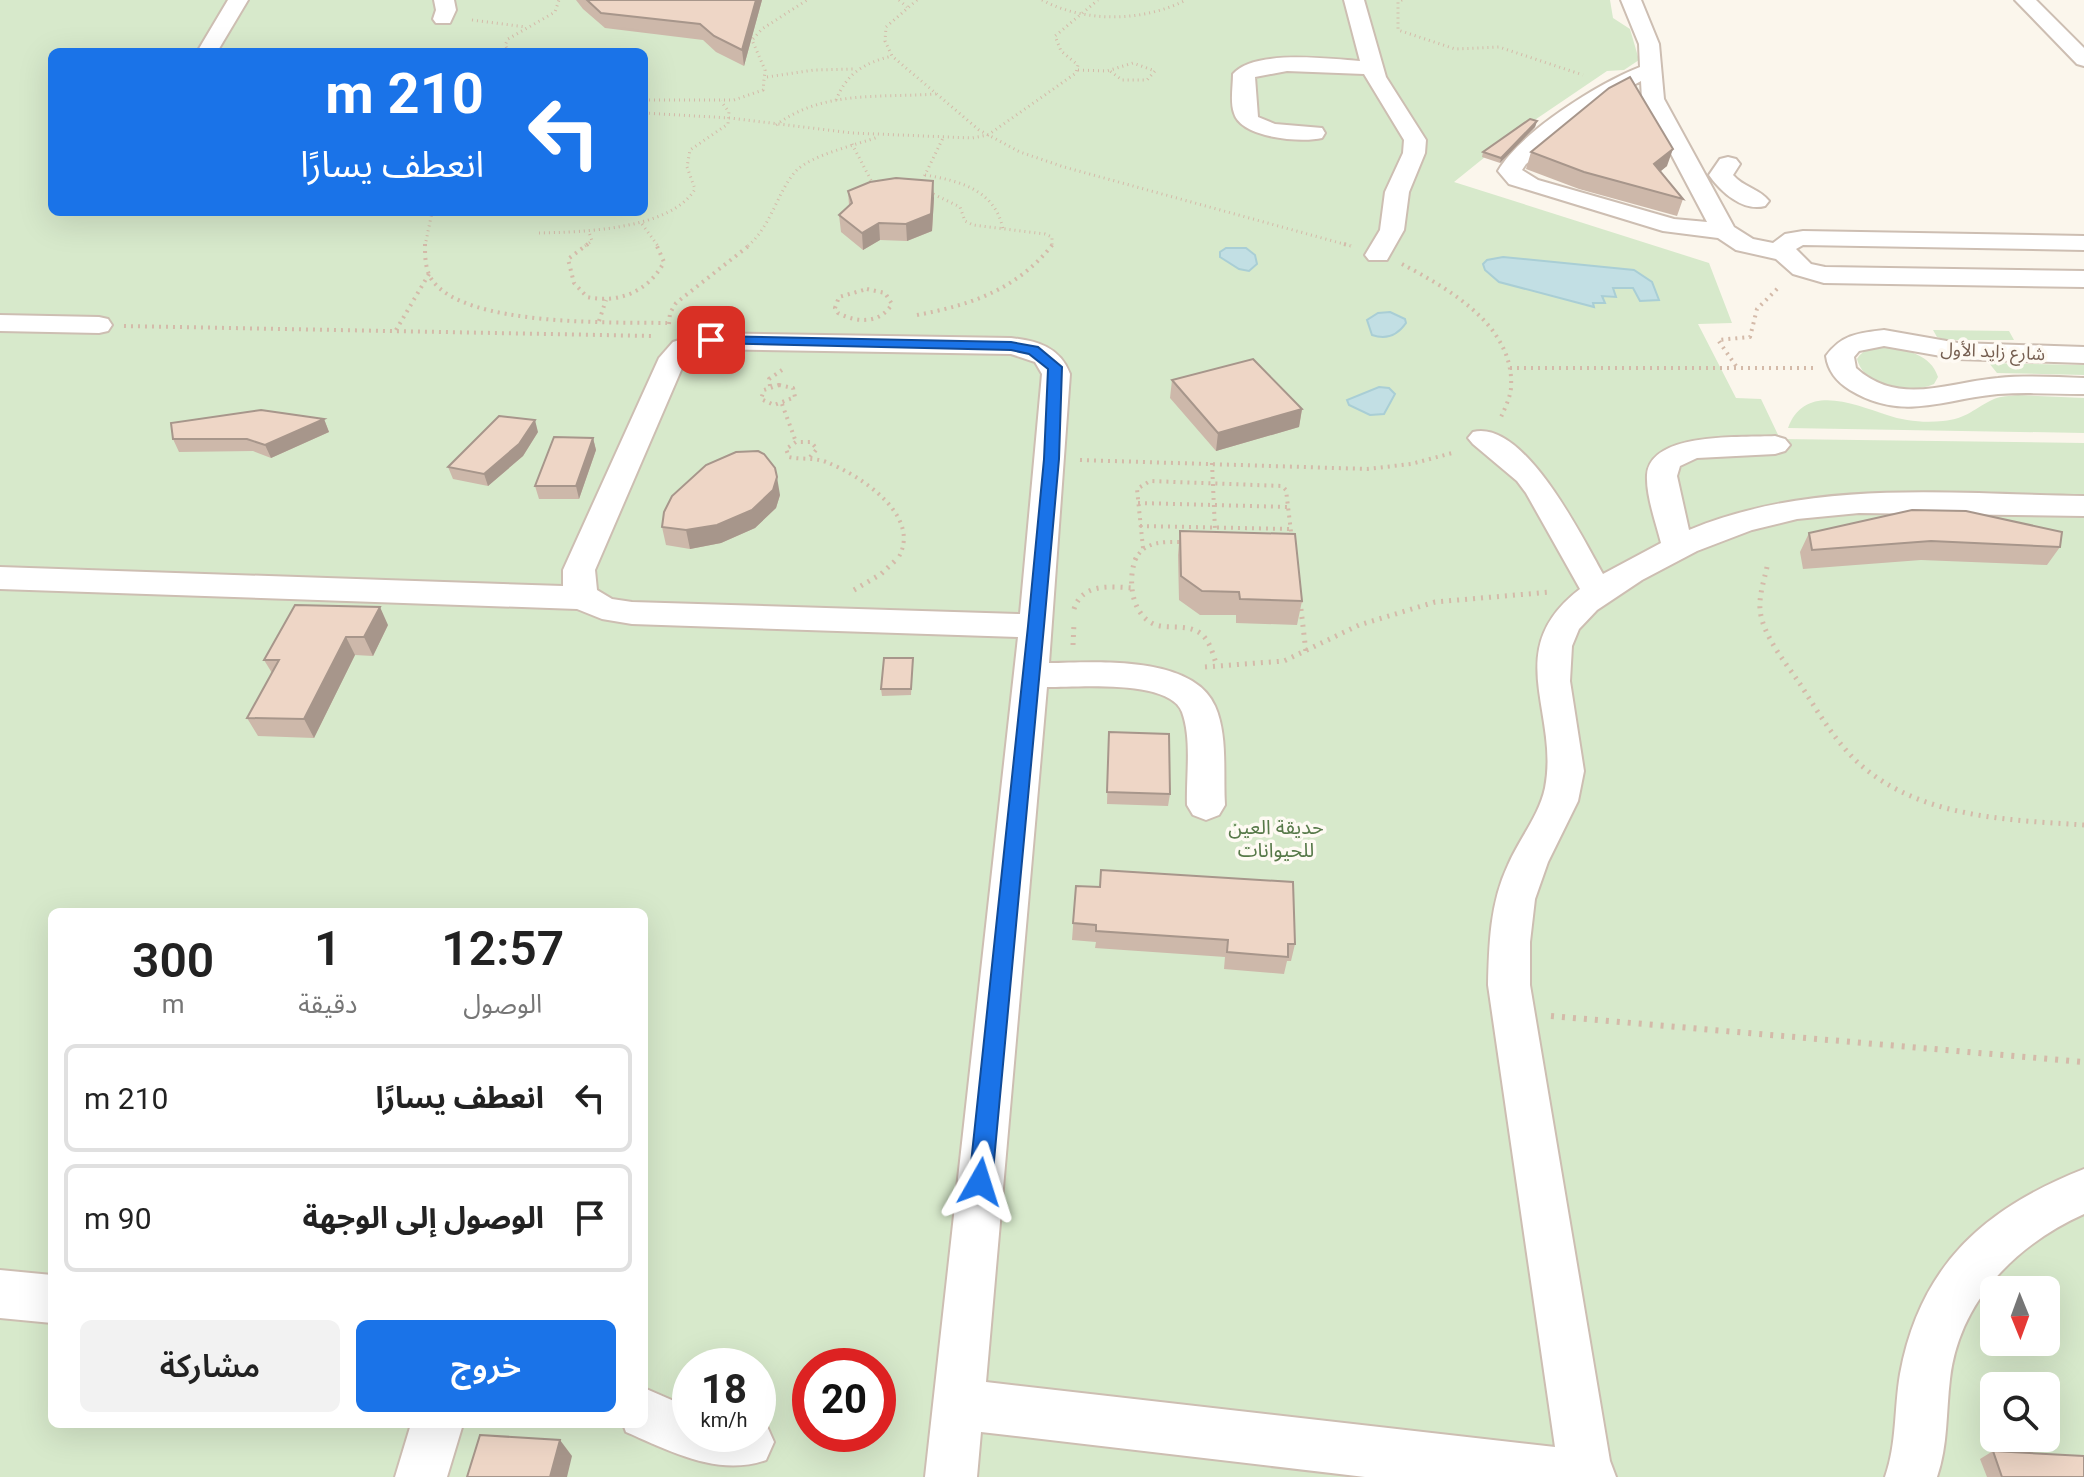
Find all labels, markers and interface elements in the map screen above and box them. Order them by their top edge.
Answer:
text: 210 m [325,61,484,127]
icon: left [512,80,616,184]
text: انعطف يسارًا [300,144,484,186]
pin [677,306,745,374]
icon: arrive [689,318,733,362]
street label: شارع زايد الأول [1940,338,2046,368]
park label: حديقة العين للحيوانات [1228,815,1324,862]
text: 1 [314,920,341,977]
text: 12:57 [441,920,564,977]
text: 300 [132,932,214,989]
text: m [162,989,185,1019]
text: دقيقة [298,989,357,1019]
text: الوصول [463,989,542,1019]
icon: left [568,1076,612,1120]
text: انعطف يسارًا [375,1080,544,1115]
text: 210 m [84,1081,168,1116]
position arrow [938,1140,1022,1224]
icon: arrive [568,1196,612,1240]
text: الوصول إلى الوجهة [303,1200,544,1235]
text: 90 m [84,1201,152,1236]
north arrow [1980,1276,2060,1356]
map controls [1980,1276,2060,1452]
button: مشاركة [80,1320,340,1412]
button: خروج [356,1320,616,1412]
speed limit sign: 20 [792,1348,896,1452]
text: 18 [701,1366,747,1413]
button: search [1980,1372,2060,1452]
text: km/h [701,1408,747,1432]

